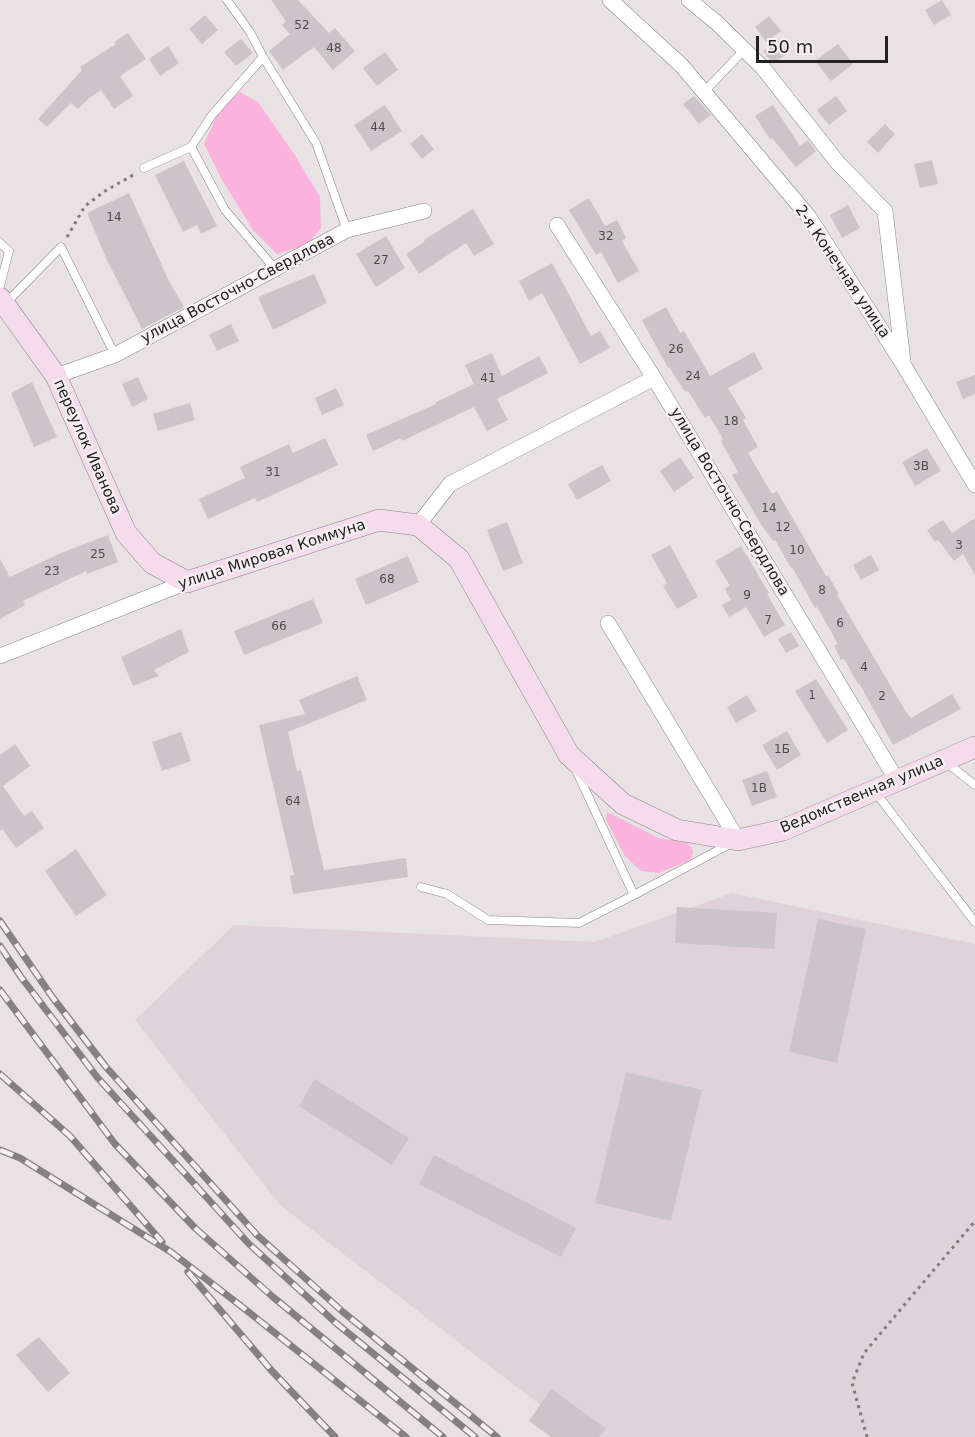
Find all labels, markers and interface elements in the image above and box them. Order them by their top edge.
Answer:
house number: 52 [294,19,310,33]
scale bar [759,24,891,62]
text: 50 m [767,36,813,57]
house number: 48 [326,42,342,56]
house number: 44 [370,121,386,135]
street label: 2-я Конечная улица [791,202,893,342]
house number: 14 [106,211,122,225]
street label: улица Восточно-Свердлова [138,230,338,348]
house number: 32 [598,230,614,244]
house number: 27 [373,254,389,268]
house number: 26 [668,343,684,357]
house number: 24 [685,370,701,384]
house number: 41 [480,372,496,386]
street label: переулок Иванова [49,377,125,517]
street label: улица Восточно-Свердлова [666,405,792,599]
house number: 18 [723,415,739,429]
house number: 3В [913,460,929,474]
house number: 31 [265,466,281,480]
house number: 14 [761,502,777,516]
street label: улица Мировая Коммуна [176,516,368,594]
house number: 12 [775,521,791,535]
house number: 3 [955,539,963,553]
house number: 10 [789,544,805,558]
house number: 25 [90,548,106,562]
house number: 23 [44,565,60,579]
house number: 68 [379,573,395,587]
house number: 8 [818,584,826,598]
house number: 9 [743,589,751,603]
house number: 7 [764,614,772,628]
house number: 6 [836,617,844,631]
house number: 66 [271,620,287,634]
house number: 4 [860,661,868,675]
house number: 1 [808,689,816,703]
house number: 2 [878,690,886,704]
house number: 1Б [774,743,790,757]
street label: Ведомственная улица [778,752,946,838]
house number: 1В [751,782,767,796]
house number: 64 [285,795,301,809]

